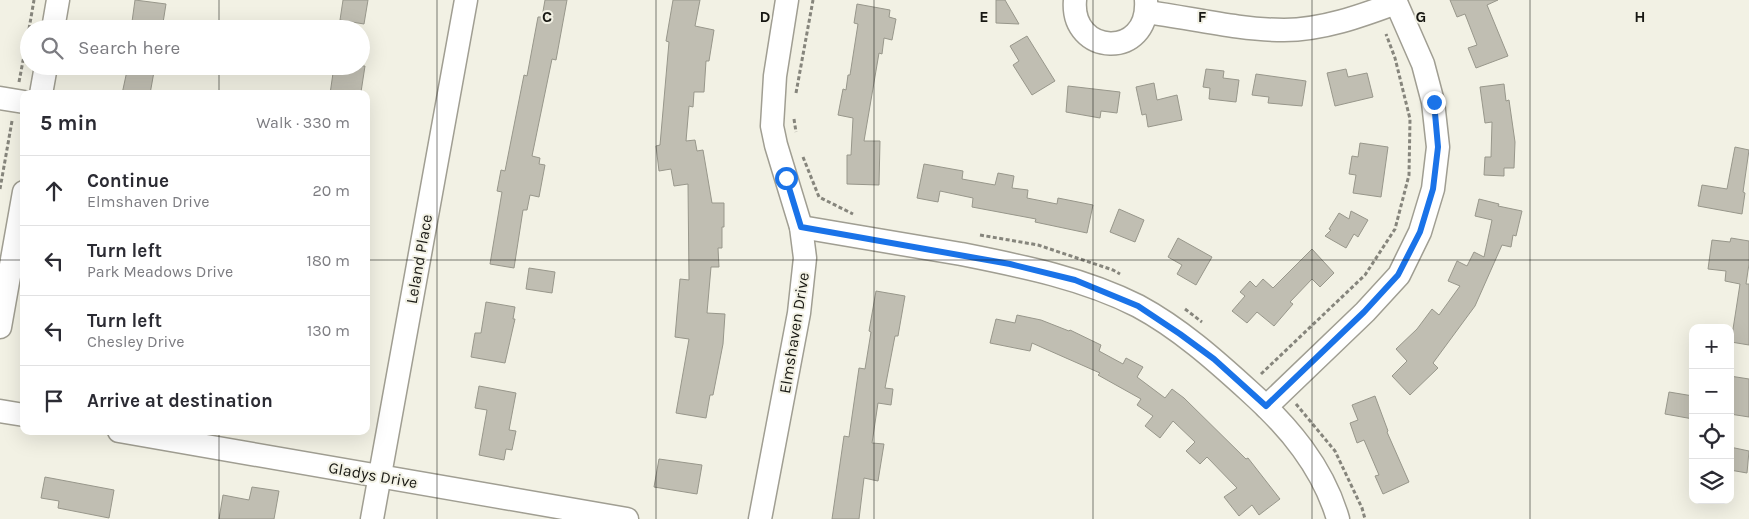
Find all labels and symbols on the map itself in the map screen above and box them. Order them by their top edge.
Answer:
text: C [542,7,552,26]
text: D [760,7,771,26]
text: E [979,7,989,26]
text: F [1198,7,1207,26]
text: G [1416,7,1426,26]
text: H [1634,7,1646,26]
route end [1423,91,1446,114]
route start [775,167,798,190]
street label: Leland Place [402,213,436,305]
street label: Elmshaven Drive [775,271,813,395]
street label: Gladys Drive [327,458,419,492]

